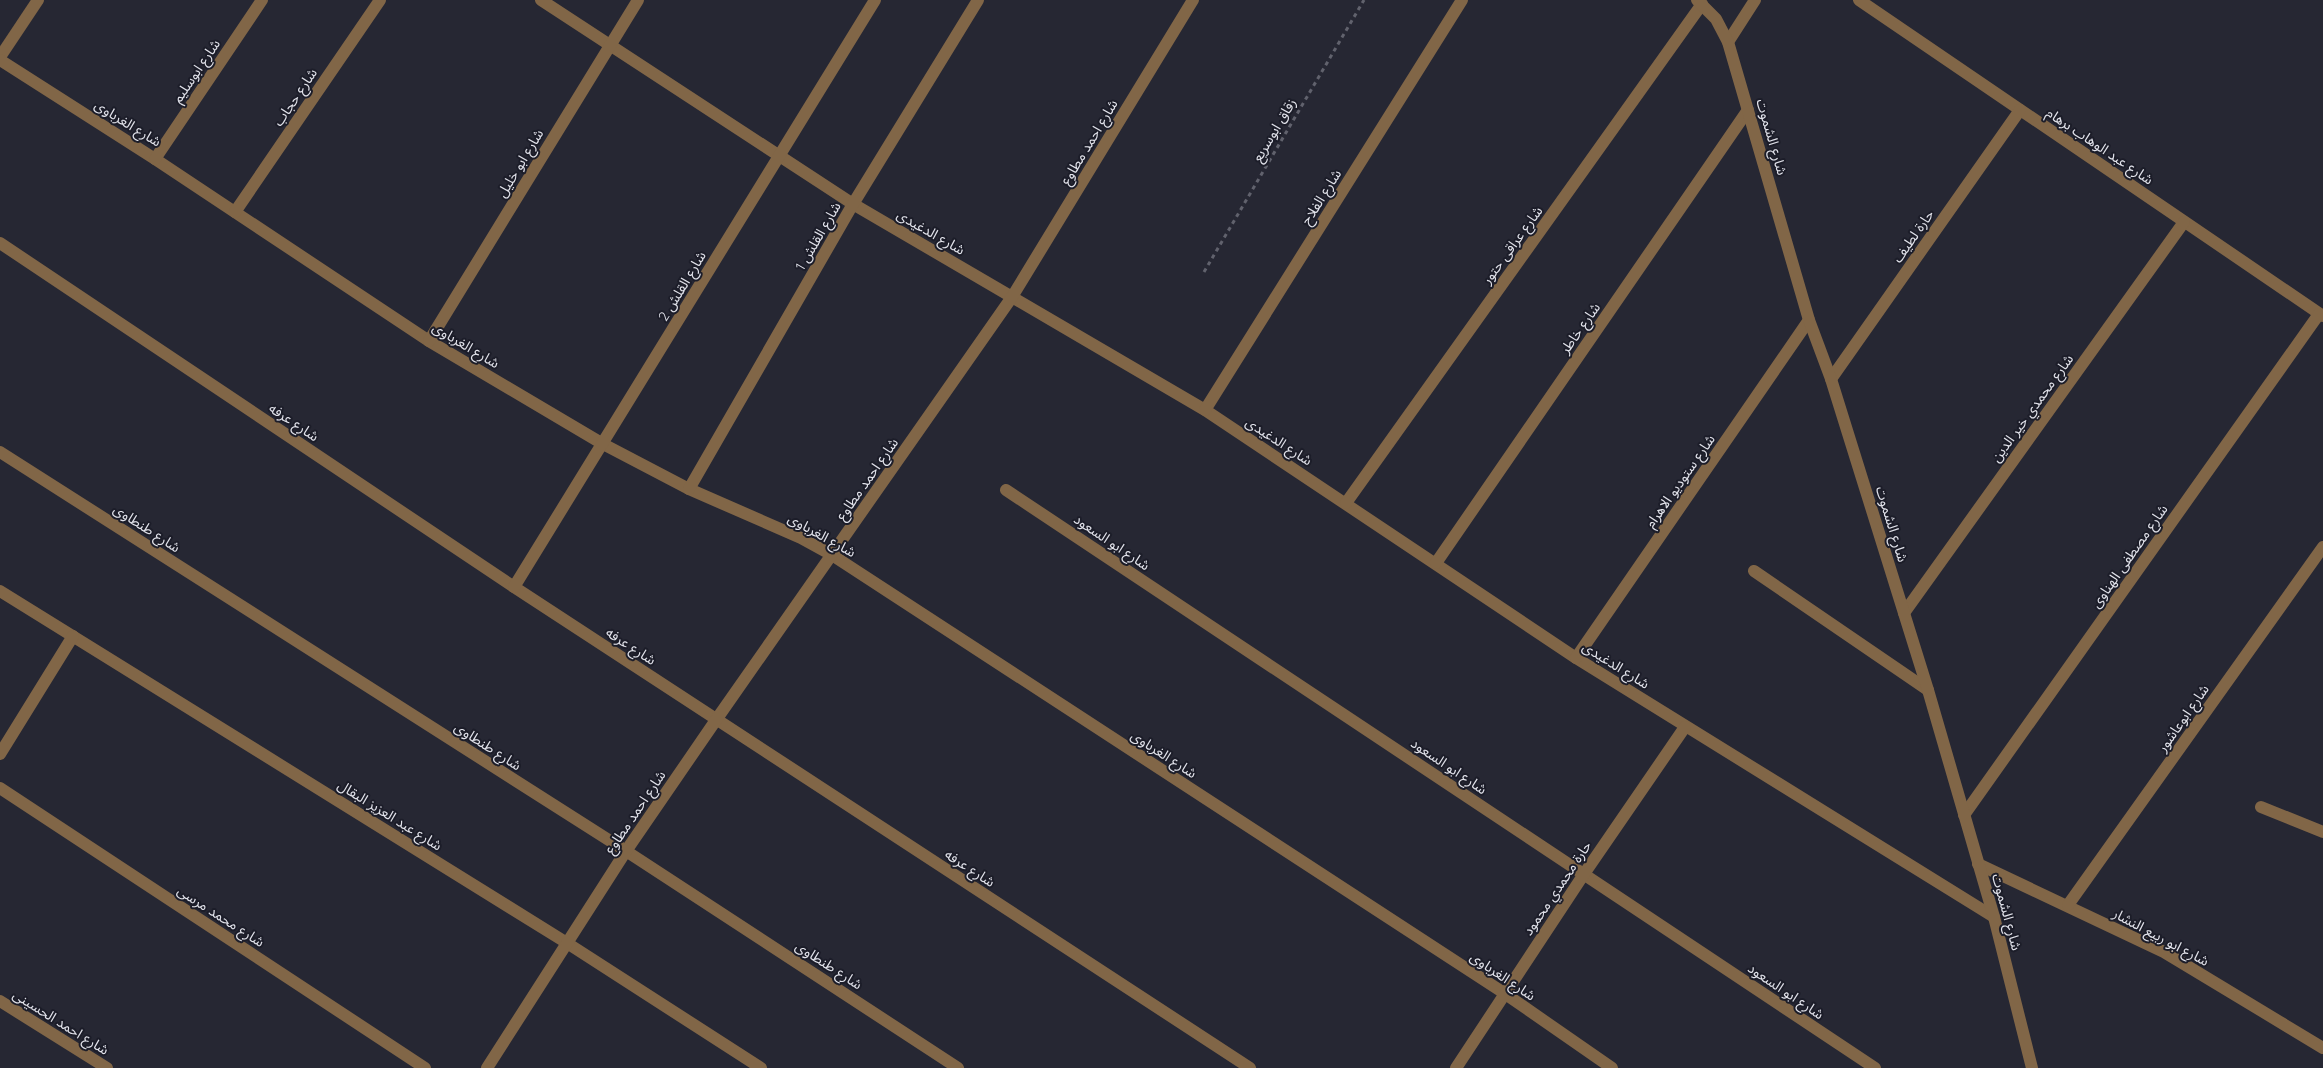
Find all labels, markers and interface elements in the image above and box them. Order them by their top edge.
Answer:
street label: شارع ابوسليم [168,36,226,107]
street label: شارع حجاب [269,64,323,131]
street label: شارع الغرباوى [90,95,165,152]
street label: زقاق ابوسريع [1248,95,1302,166]
street label: شارع احمد مطاوع [1056,96,1123,189]
street label: شارع الشموت [1751,97,1791,178]
street label: شارع عبد الوهاب برهام [2042,104,2157,190]
street label: شارع ابو خليل [493,126,549,201]
street label: شارع الفلاح [1297,166,1347,229]
street label: شارع القلش 1 [791,199,847,274]
street label: شارع عراقى حتور [1477,202,1548,290]
street label: شارع الدغيدى [893,205,968,261]
street label: حارة لطيف [1888,206,1938,266]
street label: شارع القلش 2 [654,248,712,325]
street label: شارع خاطر [1555,299,1606,359]
street label: شارع الغرباوى [428,318,503,374]
street label: شارع محمدي خير الدين [1987,350,2079,467]
street label: شارع عرفه [264,399,322,447]
street label: شارع الدغيدى [1241,413,1316,471]
street label: شارع ستوديو الاهرام [1641,431,1721,532]
street label: شارع احمد مطاوع [832,434,904,525]
street label: شارع الشموت [1870,484,1912,565]
street label: شارع طنطاوى [109,500,184,558]
street label: شارع مصطفى الهناوى [2086,501,2173,613]
street label: شارع الغرباوى [784,509,859,563]
street label: شارع ابو السعود [1069,510,1154,576]
street label: شارع عرفه [601,623,660,671]
street label: شارع الدغيدى [1578,637,1653,694]
street label: شارع ابوعاشور [2152,681,2215,757]
street label: شارع طنطاوى [450,718,525,776]
street label: شارع الغرباوى [1126,726,1200,784]
street label: شارع ابو السعود [1406,734,1491,800]
street label: شارع احمد مطاوع [600,767,671,858]
street label: شارع عبد العزيز البقال [333,776,446,856]
street label: حارة محمدي محمود [1519,837,1597,940]
street label: شارع عرفه [940,845,999,893]
street label: شارع الشموت [1986,872,2026,953]
street label: شارع محمد مرسى [173,881,268,953]
street label: شارع ابو ربيع النشار [2108,904,2212,972]
street label: شارع طنطاوى [791,937,866,995]
street label: شارع الغرباوى [1466,947,1539,1006]
street label: شارع ابو السعود [1743,959,1828,1025]
street label: شارع احمد الحسينى [8,985,112,1061]

